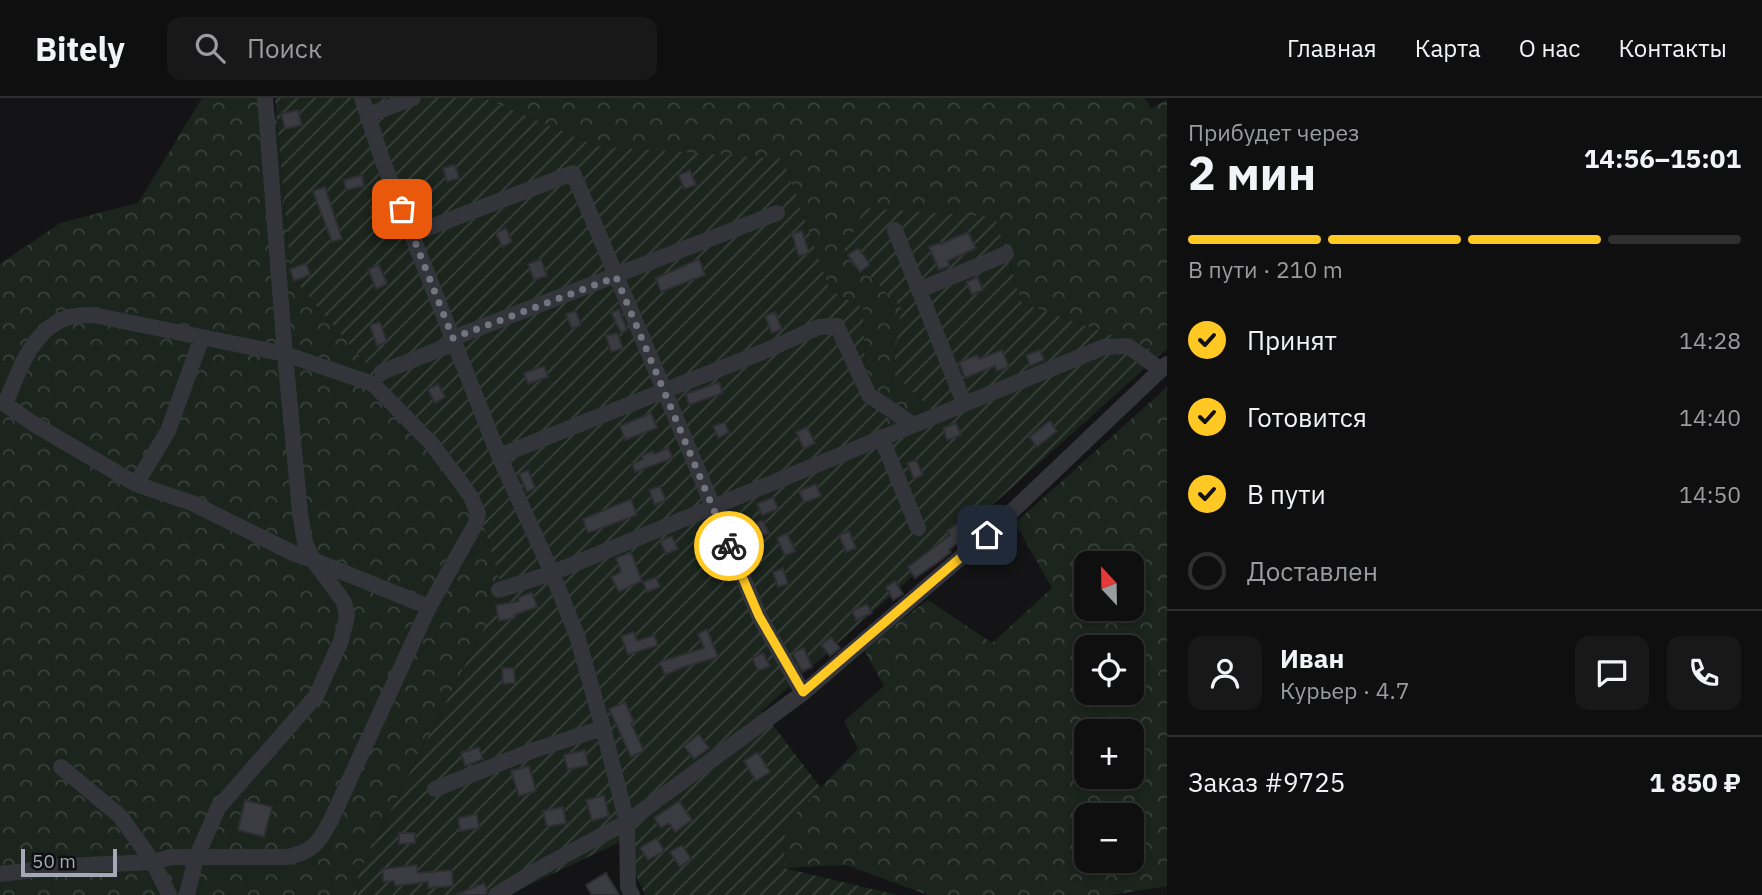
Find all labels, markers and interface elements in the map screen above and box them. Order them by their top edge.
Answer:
search box [167,17,657,80]
text: Bitely [35,27,125,70]
icon: search [191,29,229,67]
text: Поиск [247,31,322,65]
text: Главная [1287,32,1377,64]
text: Карта [1415,32,1481,64]
text: О нас [1519,32,1580,64]
text: Контакты [1618,32,1727,64]
text: Прибудет через [1188,117,1360,147]
text: 14:56–15:01 [1584,141,1741,175]
text: 2 мин [1188,143,1316,203]
pin [372,179,432,239]
icon: bag [383,190,421,228]
text: В пути · 210 m [1188,254,1343,284]
icon: check [1188,321,1226,359]
text: Принят [1247,323,1337,357]
text: 14:28 [1679,325,1741,355]
icon: check [1188,398,1226,436]
text: Готовится [1247,400,1367,434]
text: 14:40 [1679,402,1741,432]
icon: check [1188,475,1226,513]
text: В пути [1247,477,1326,511]
text: 14:50 [1679,479,1741,509]
pin [957,505,1017,565]
courier [694,511,764,581]
icon: home [968,516,1006,554]
icon: bike [710,527,748,565]
north arrow [1074,551,1144,621]
map controls [1074,551,1144,873]
text: Доставлен [1247,554,1378,588]
button: locate [1074,635,1144,705]
button: person [1188,636,1262,710]
button: chat [1575,636,1649,710]
button: phone [1667,636,1741,710]
text: Иван [1280,641,1345,675]
text: Курьер · 4.7 [1280,675,1410,705]
button: + [1074,719,1144,789]
text: Заказ #9725 [1188,765,1345,799]
text: 1 850 ₽ [1649,765,1741,799]
button: − [1074,803,1144,873]
scale bar [21,846,117,878]
text: 50 m [32,849,76,873]

